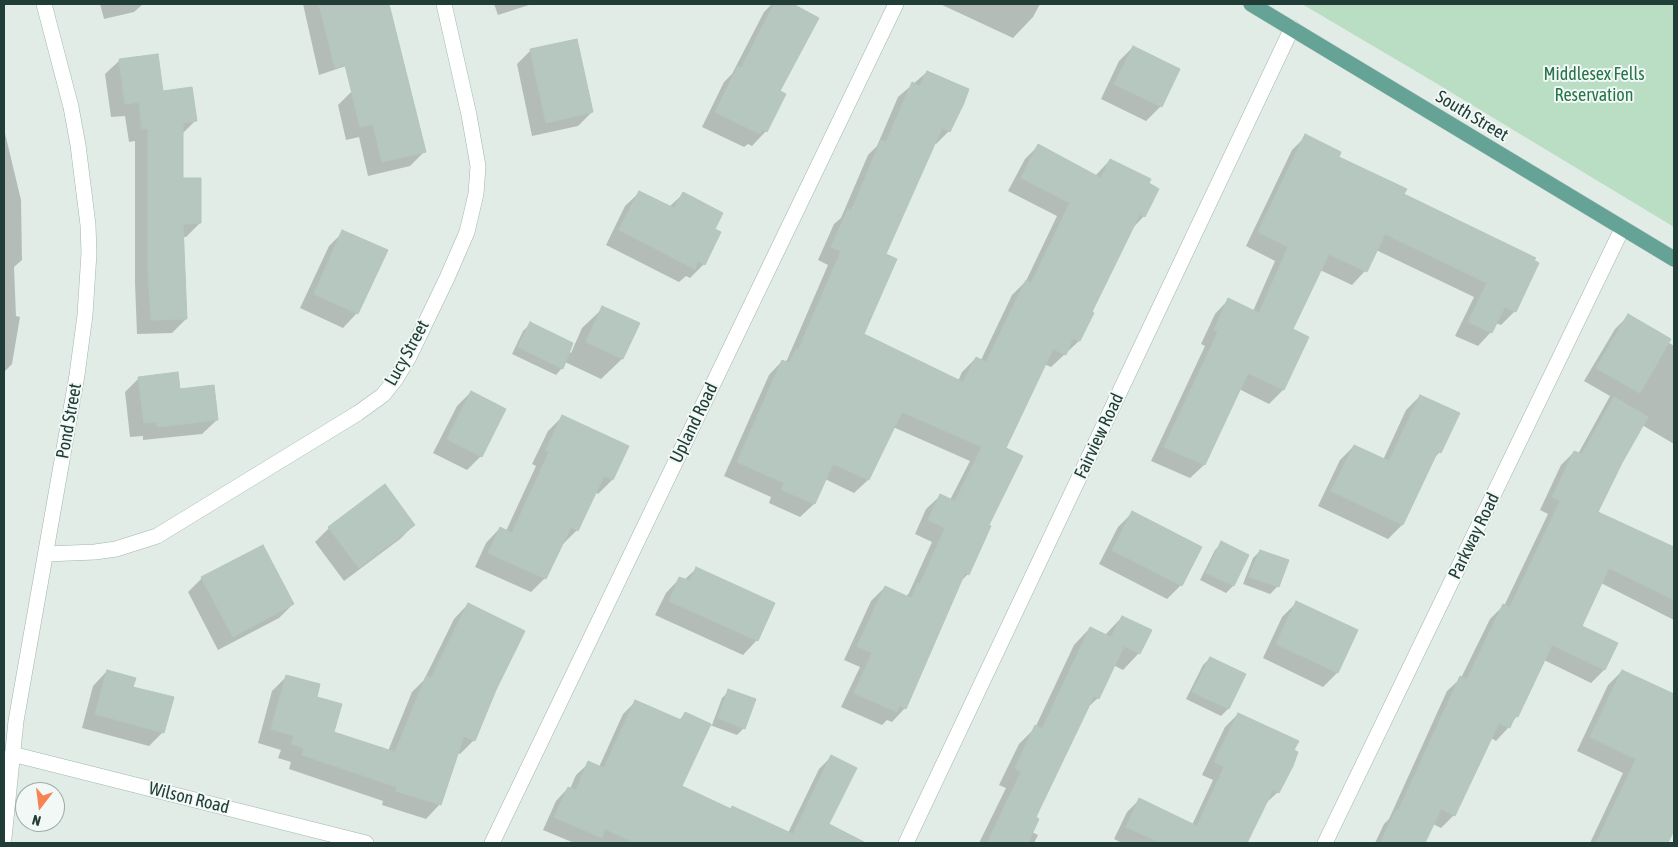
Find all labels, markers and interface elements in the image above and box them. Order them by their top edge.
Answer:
park label: Middlesex Fells Reservation [1543,63,1645,106]
street label: South Street [1432,86,1512,146]
street label: Lucy Street [380,316,434,390]
street label: Upland Road [665,379,723,467]
street label: Pond Street [52,382,86,460]
street label: Fairview Road [1070,390,1128,482]
street label: Parkway Road [1444,489,1504,583]
street label: Wilson Road [146,778,232,818]
north arrow [15,782,65,832]
text: N [30,812,42,829]

